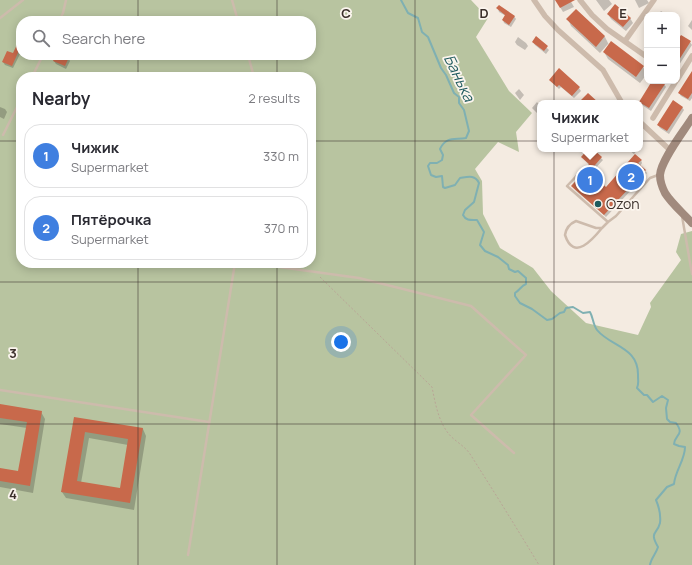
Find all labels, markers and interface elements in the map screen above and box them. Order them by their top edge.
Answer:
text: C [341,4,351,22]
text: D [479,4,489,22]
text: E [619,4,627,22]
map controls [644,12,680,84]
button: + [644,12,680,48]
search box [16,16,316,60]
icon: search [30,27,52,49]
text: Search here [62,28,145,49]
button: − [644,48,680,84]
water label: Банька [439,51,480,105]
text: Nearby [32,87,90,110]
text: 2 results [248,89,300,107]
popup [537,100,643,152]
text: Чижик [551,107,599,128]
text: Supermarket [551,128,629,146]
text: Чижик [71,137,119,158]
text: 1 [43,147,49,165]
text: 330 m [263,147,299,165]
text: Supermarket [71,158,149,176]
pin: 2 [618,162,644,192]
pin: 1 [577,165,603,195]
place label: Ozon [606,194,640,213]
marker: Ozon [593,199,603,209]
text: Пятёрочка [71,209,151,230]
text: 2 [42,219,50,237]
text: 370 m [264,219,299,237]
text: Supermarket [71,230,149,248]
your location [331,332,351,352]
text: 3 [9,344,17,362]
text: 4 [9,485,17,503]

